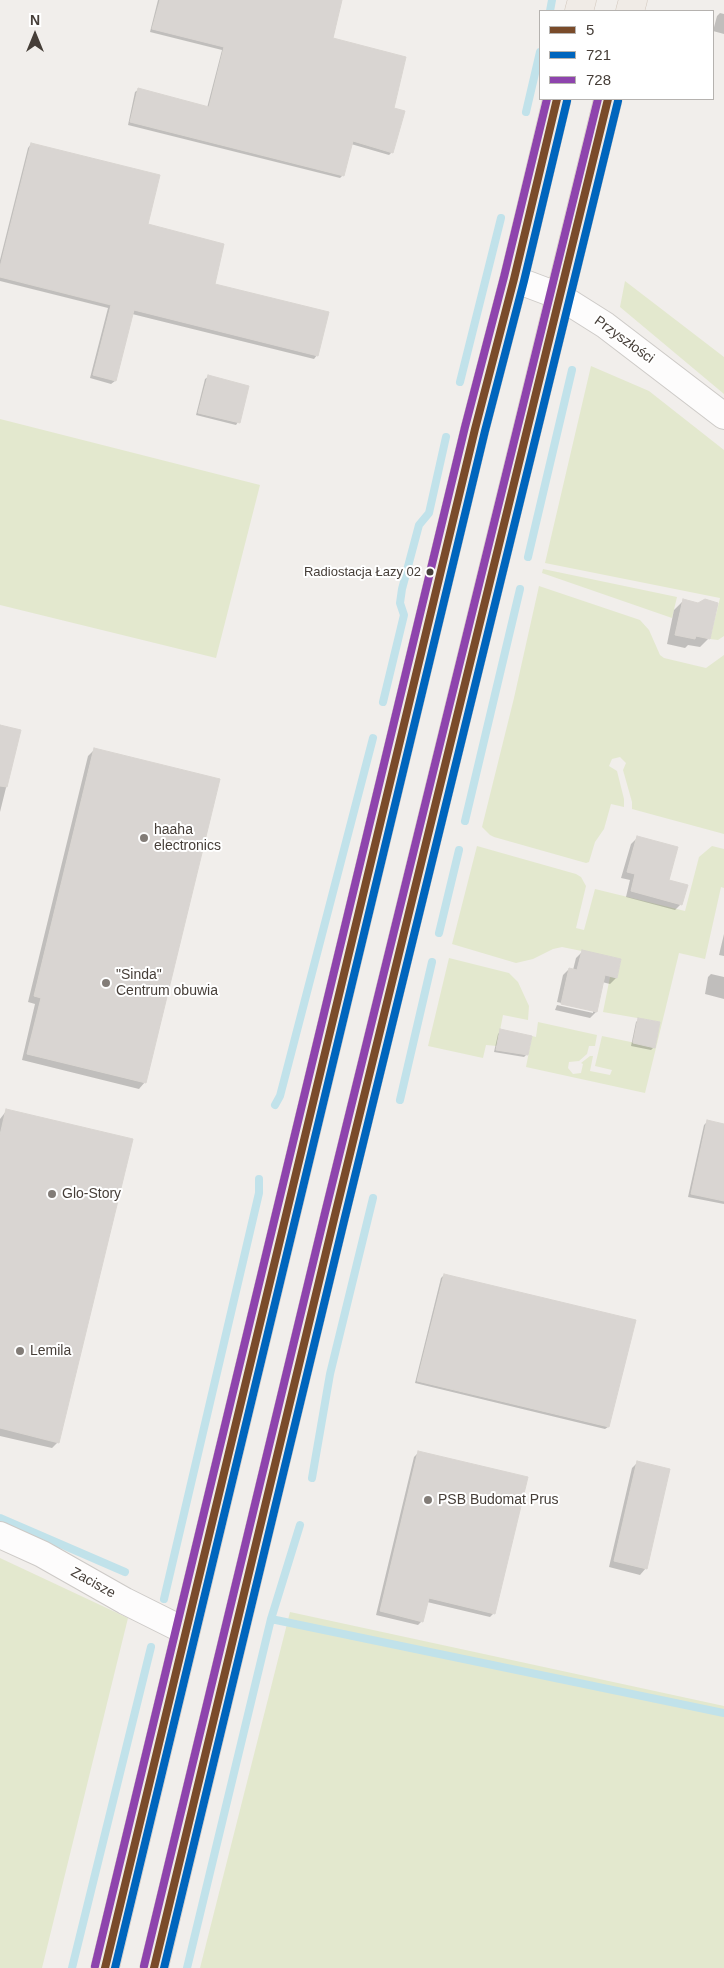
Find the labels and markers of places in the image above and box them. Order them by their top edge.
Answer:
place label: Radiostacja Łazy 02 [304,564,421,580]
marker: Radiostacja Łazy 02 [425,567,435,577]
place label: haaha electronics [154,822,221,854]
marker: haaha electronics [138,832,150,844]
place label: "Sinda" Centrum obuwia [116,967,218,1000]
marker: "Sinda" Centrum obuwia [100,977,112,989]
place label: Glo-Story [62,1186,121,1202]
marker: Glo-Story [46,1188,58,1200]
place label: Lemila [30,1343,71,1359]
marker: Lemila [14,1345,26,1357]
place label: PSB Budomat Prus [438,1492,559,1508]
marker: PSB Budomat Prus [422,1494,434,1506]

